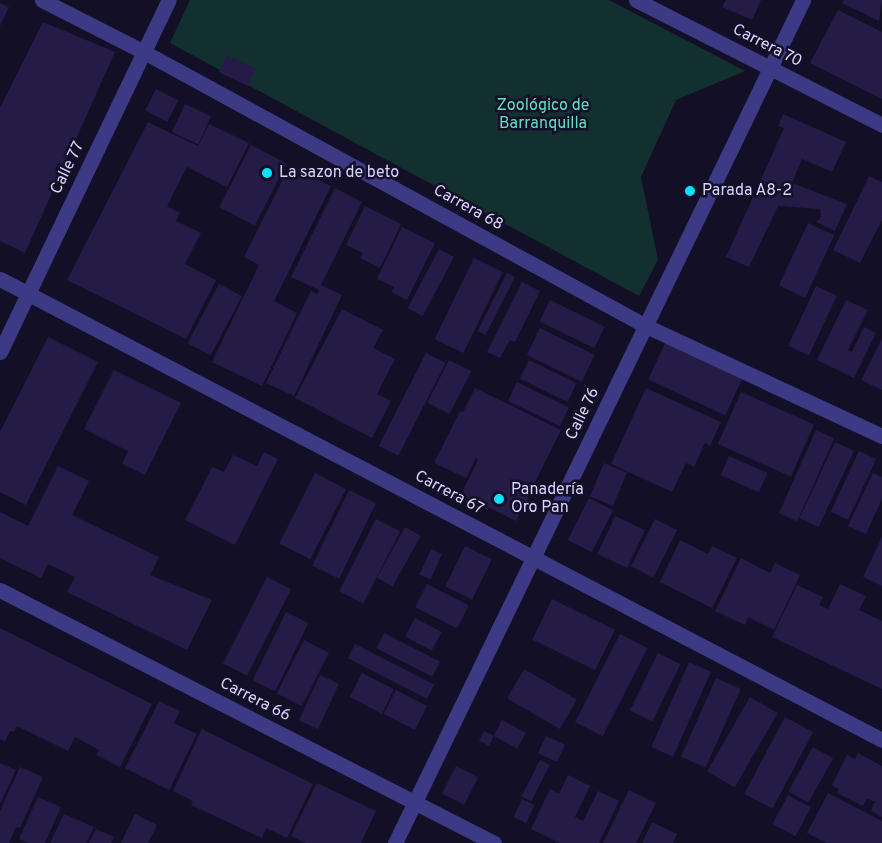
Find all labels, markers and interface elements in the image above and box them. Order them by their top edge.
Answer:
street label: Carrera 70 [729,20,805,72]
park label: Zoológico de Barranquilla [497,96,589,134]
street label: Calle 77 [47,138,89,198]
place label: La sazon de beto [279,163,399,183]
marker: La sazon de beto [260,166,274,180]
street label: Carrera 68 [430,181,506,235]
place label: Parada A8-2 [702,181,793,201]
marker: Parada A8-2 [683,184,697,198]
street label: Calle 76 [562,384,604,444]
street label: Carrera 67 [411,467,487,519]
place label: Panadería Oro Pan [511,480,584,518]
marker: Panadería Oro Pan [492,492,506,506]
street label: Carrera 66 [216,674,294,726]

